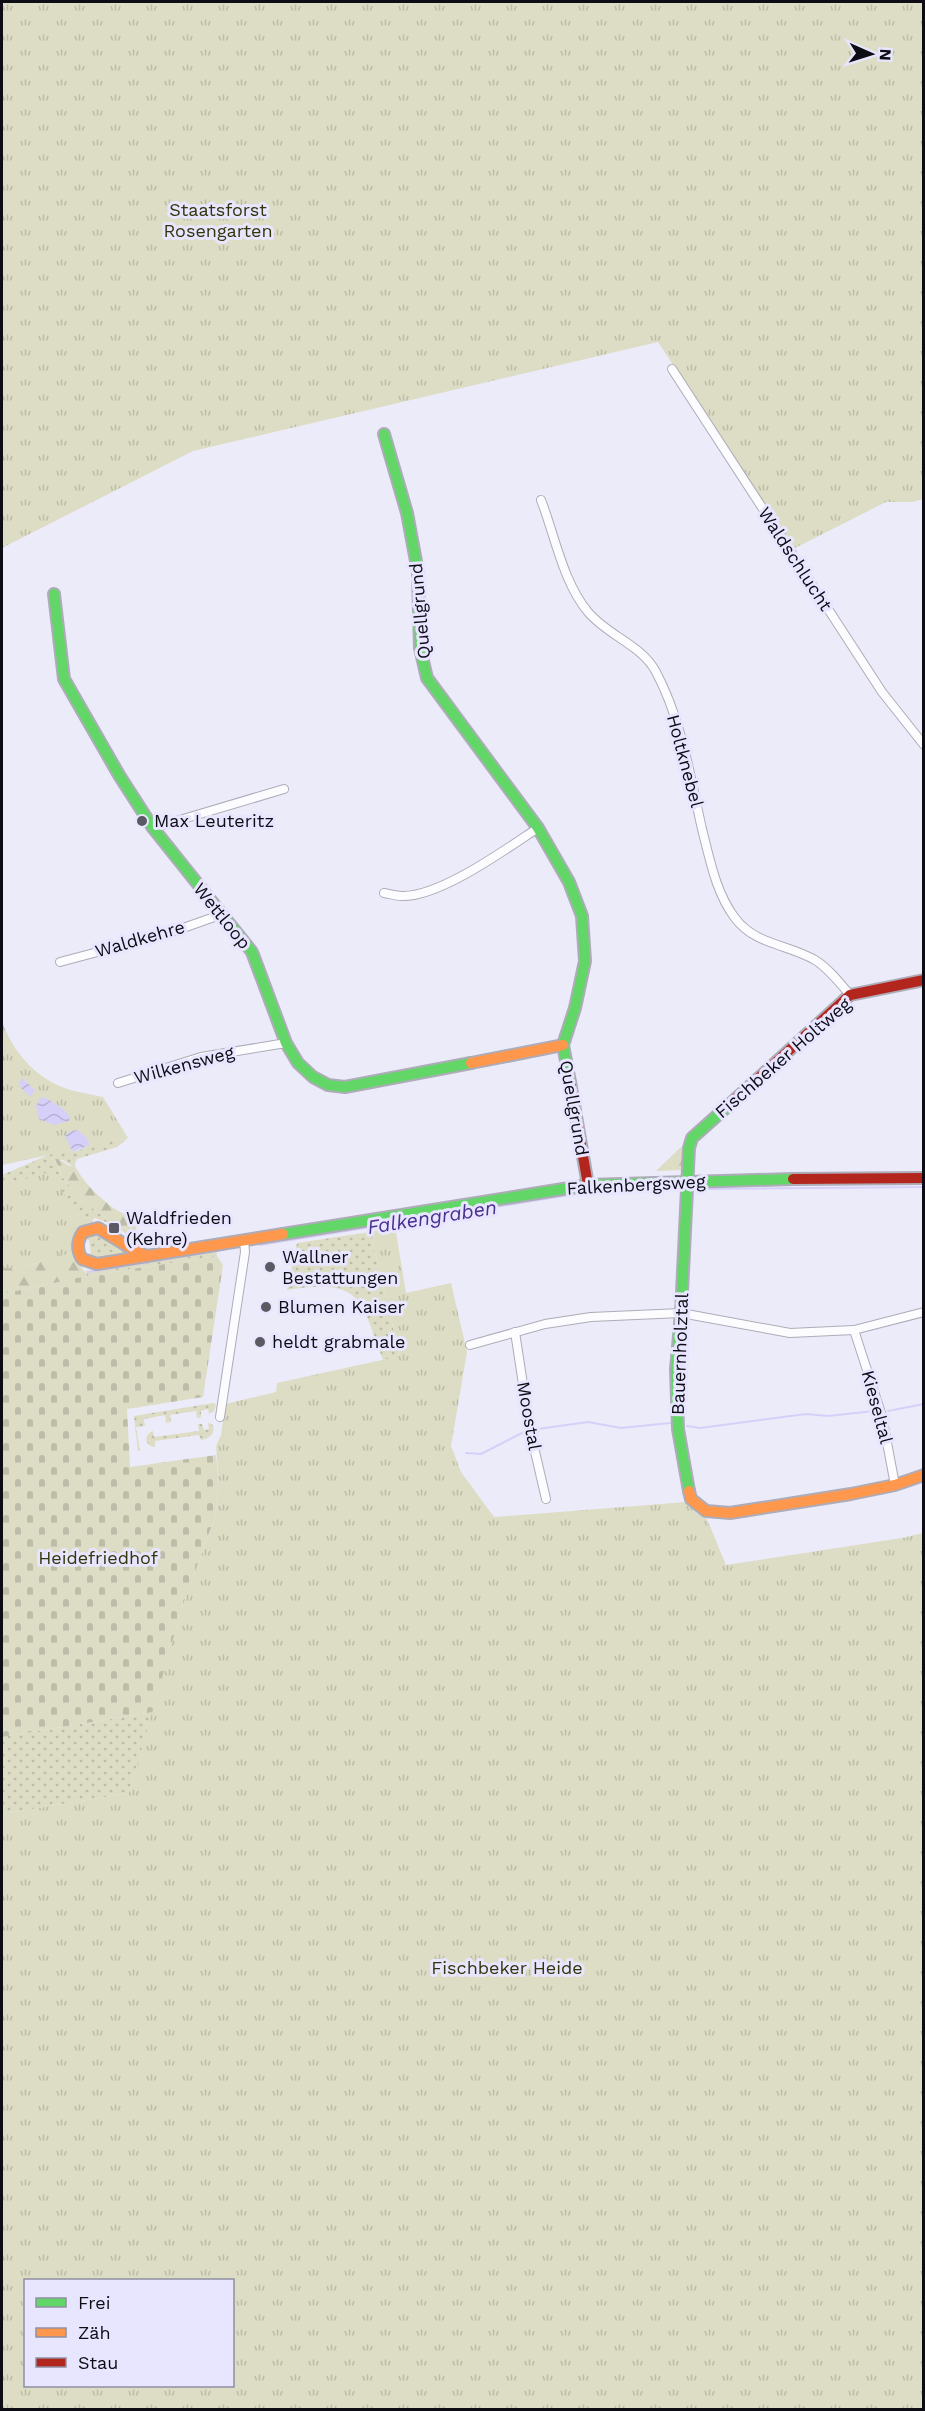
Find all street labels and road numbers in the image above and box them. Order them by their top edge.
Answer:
street label: Waldschlucht [754,503,837,615]
street label: Quellgrund [405,562,434,660]
street label: Holtknebel [663,712,708,810]
street label: Wettloop [189,878,255,953]
street label: Waldkehre [93,916,187,961]
street label: Fischbeker Holtweg [711,993,855,1122]
street label: Wilkensweg [132,1041,237,1088]
street label: Quellgrund [556,1059,593,1157]
street label: Falkenbergsweg [566,1170,706,1199]
street label: Bauernholztal [667,1292,692,1415]
street label: Kieseltal [858,1368,897,1446]
street label: Moostal [513,1380,546,1452]

